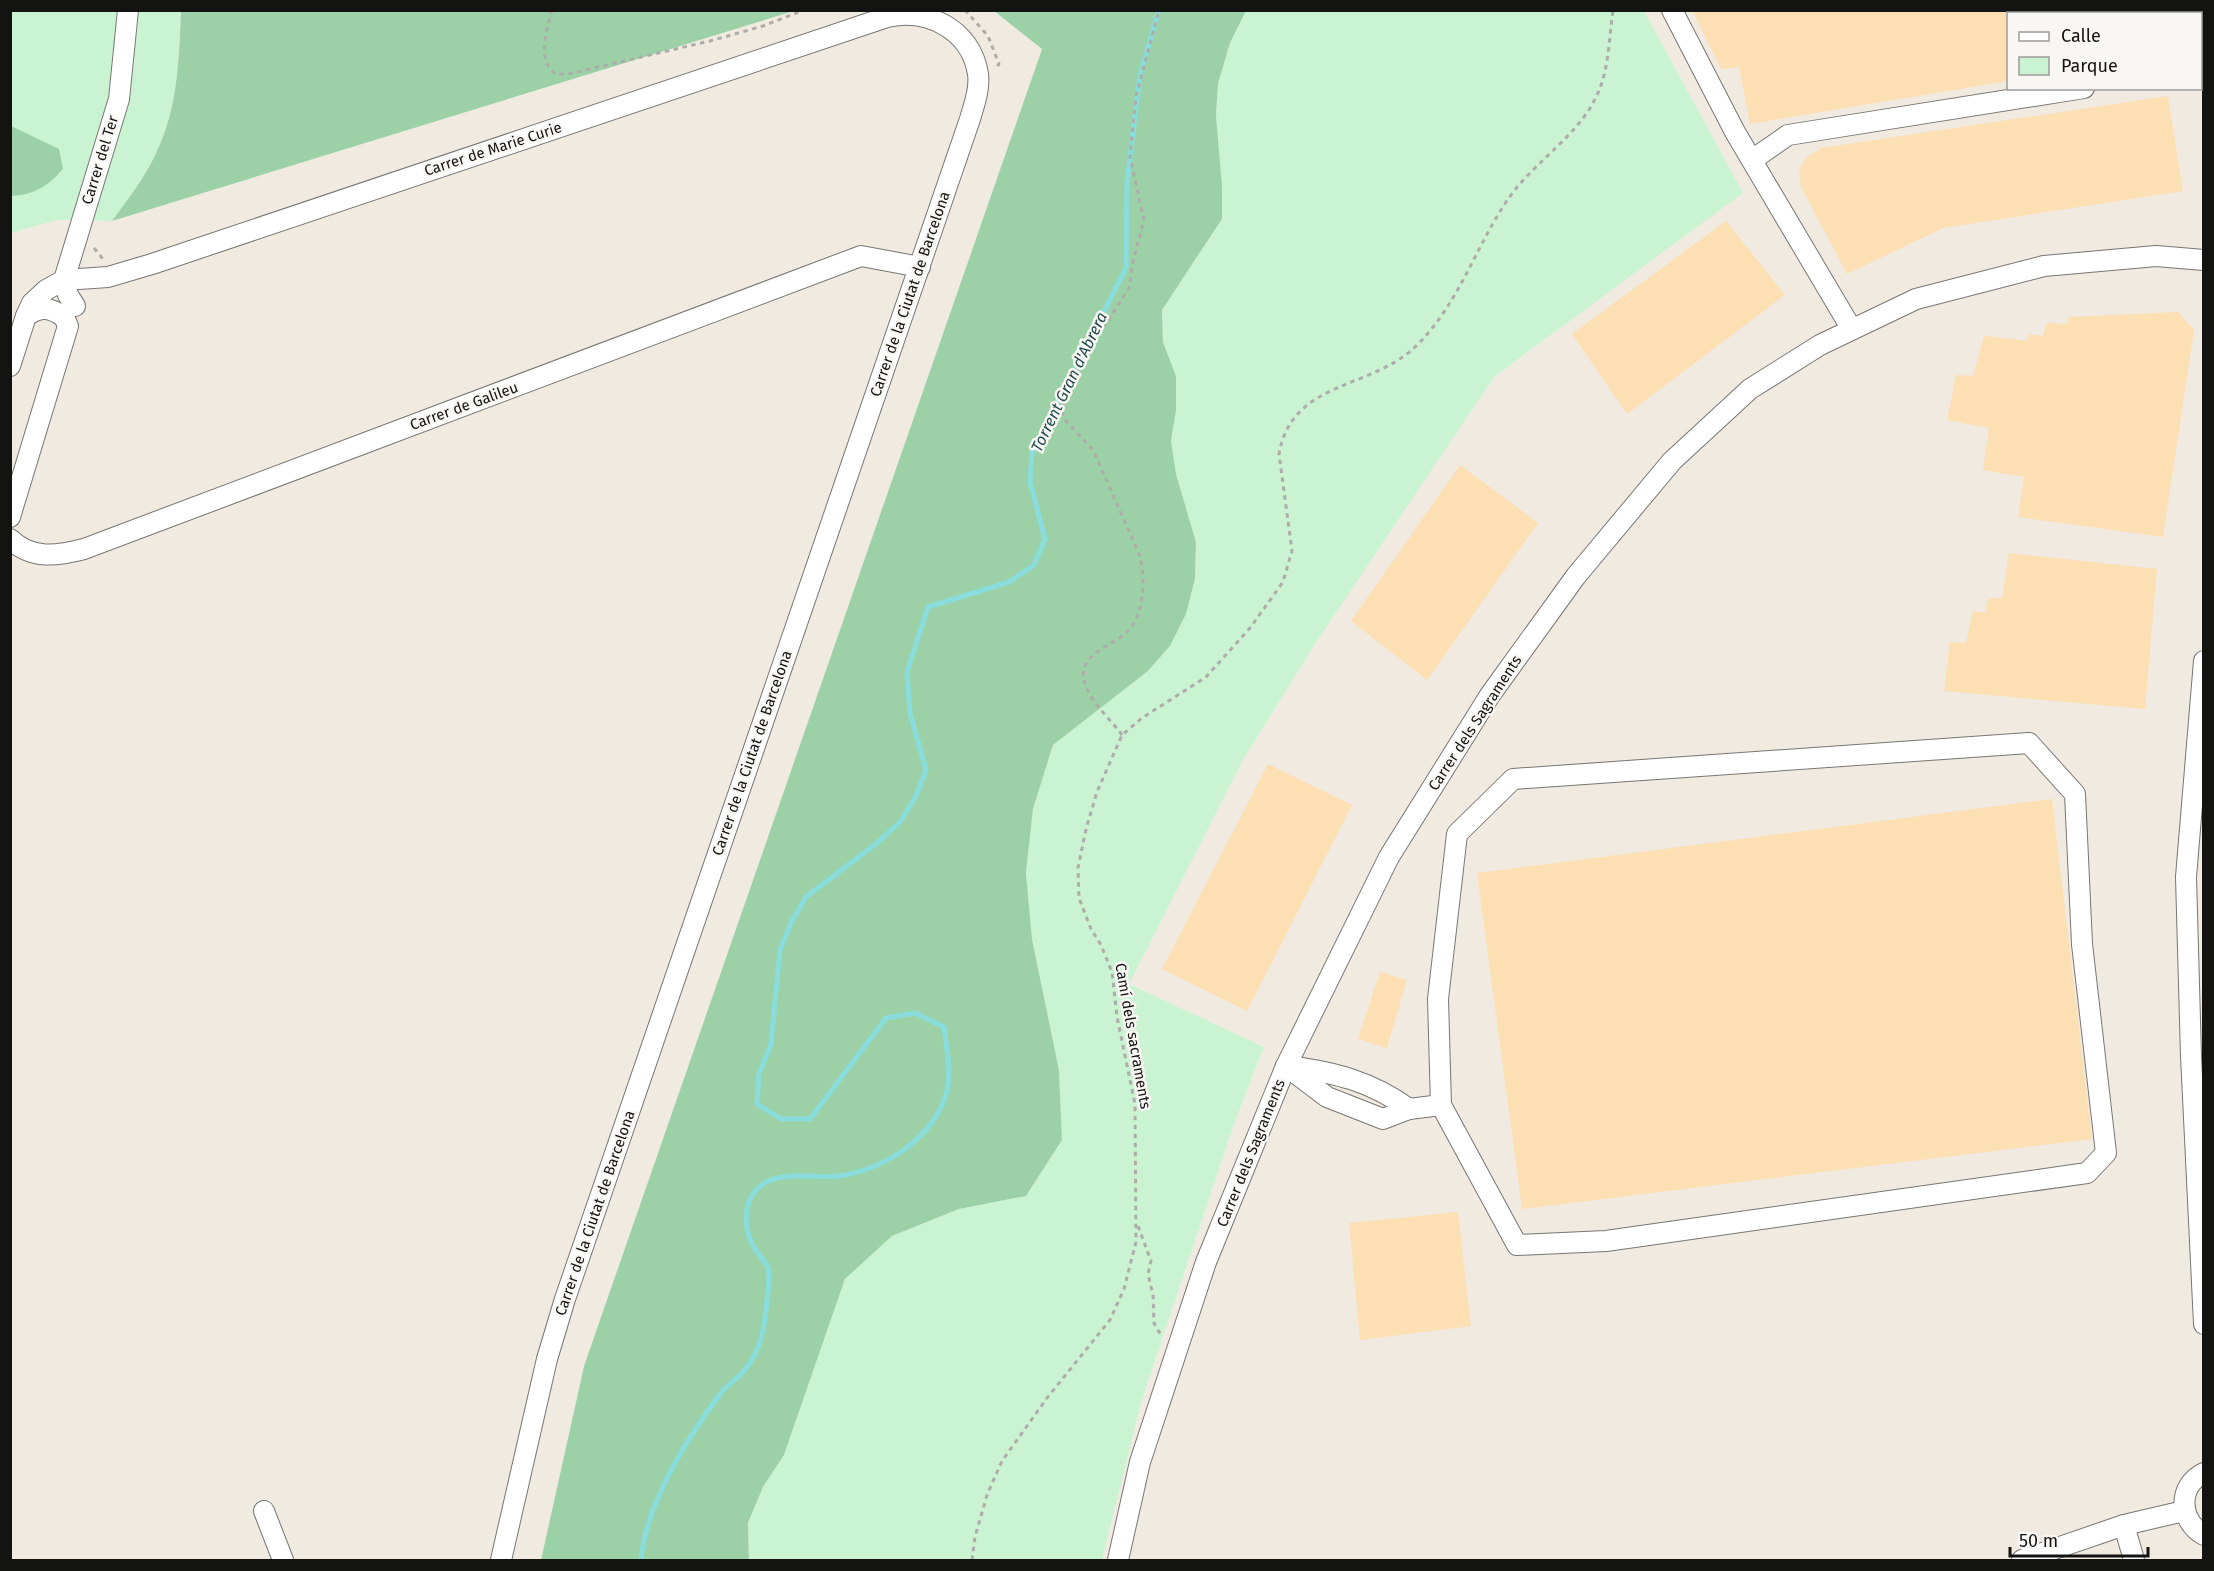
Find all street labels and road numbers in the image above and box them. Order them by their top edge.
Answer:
street label: Carrer del Ter [78,113,122,207]
street label: Carrer de Marie Curie [422,118,564,180]
street label: Carrer de la Ciutat de Barcelona [866,189,954,399]
street label: Carrer de Galileu [407,378,521,434]
street label: Carrer de la Ciutat de Barcelona [708,648,796,858]
street label: Carrer dels Sagraments [1425,652,1525,794]
street label: Camí dels sacraments [1111,962,1155,1110]
street label: Carrer dels Sagraments [1213,1077,1289,1229]
street label: Carrer de la Ciutat de Barcelona [551,1108,639,1318]

